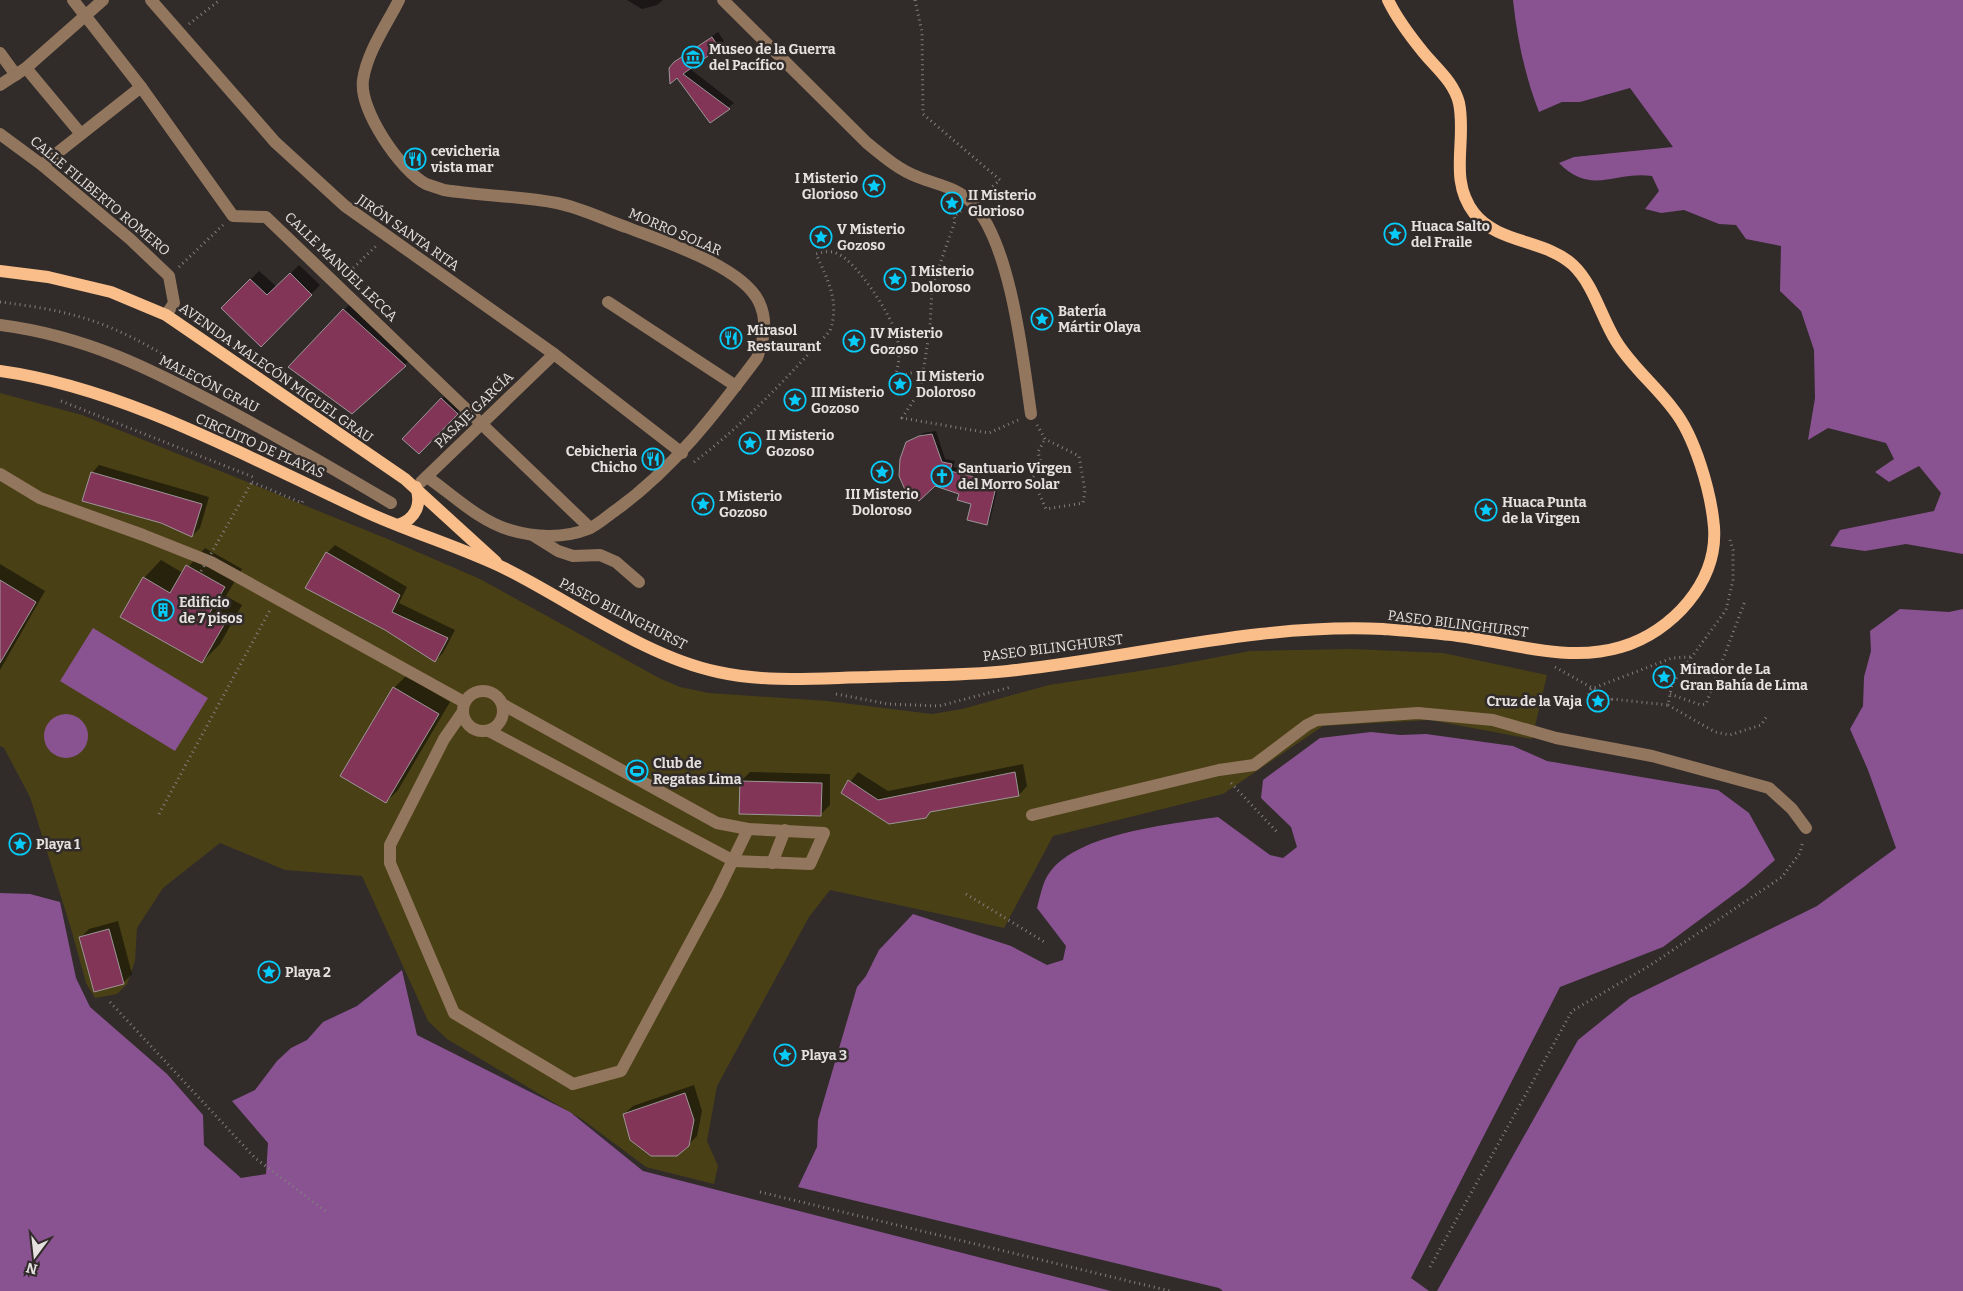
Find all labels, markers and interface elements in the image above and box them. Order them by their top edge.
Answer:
place label: Museo de la Guerra del Pacífico [709,41,836,74]
museum icon: Museo de la Guerra del Pacífico [681,45,705,69]
street label: CALLE FILIBERTO ROMERO [27,132,173,260]
place label: cevicheria vista mar [430,143,500,176]
restaurant icon: cevicheria vista mar [403,147,427,171]
place label: I Misterio Glorioso [795,170,858,203]
place icon: I Misterio Glorioso [862,174,886,198]
place label: II Misterio Glorioso [968,187,1036,220]
street label: JIRÓN SANTA RITA [353,190,463,275]
place icon: II Misterio Glorioso [940,191,964,215]
street label: MORRO SOLAR [626,205,724,259]
street label: CALLE MANUEL LECCA [281,209,401,325]
place label: Huaca Salto del Fraile [1411,218,1490,251]
place label: V Misterio Gozoso [837,221,905,254]
place icon: Huaca Salto del Fraile [1383,222,1407,246]
place icon: V Misterio Gozoso [809,225,833,249]
place label: I Misterio Doloroso [911,263,974,296]
place icon: I Misterio Doloroso [883,267,907,291]
street label: AVENIDA MALECÓN MIGUEL GRAU [176,299,377,447]
place label: Batería Mártir Olaya [1058,303,1141,336]
place icon: Batería Mártir Olaya [1030,307,1054,331]
place label: Mirasol Restaurant [747,322,822,355]
place label: IV Misterio Gozoso [870,325,943,358]
restaurant icon: Mirasol Restaurant [719,326,743,350]
place icon: IV Misterio Gozoso [842,329,866,353]
street label: MALECÓN GRAU [156,351,263,417]
street label: PASAJE GARCÍA [430,367,517,452]
place label: II Misterio Doloroso [916,368,984,401]
place icon: II Misterio Doloroso [888,372,912,396]
place label: III Misterio Gozoso [811,384,884,417]
place icon: III Misterio Gozoso [783,388,807,412]
street label: CIRCUITO DE PLAYAS [193,410,327,482]
place label: II Misterio Gozoso [766,427,834,460]
place icon: II Misterio Gozoso [738,431,762,455]
place label: Cebicheria Chicho [566,443,637,476]
restaurant icon: Cebicheria Chicho [641,447,665,471]
place icon: III Misterio Doloroso [870,460,894,484]
place label: Santuario Virgen del Morro Solar [958,460,1072,493]
church icon: Santuario Virgen del Morro Solar [930,464,954,488]
place label: III Misterio Doloroso [845,486,919,519]
place label: I Misterio Gozoso [719,488,782,521]
place icon: I Misterio Gozoso [691,492,715,516]
place label: Huaca Punta de la Virgen [1502,494,1587,527]
place icon: Huaca Punta de la Virgen [1474,498,1498,522]
street label: PASEO BILINGHURST [556,574,690,654]
place label: Edificio de 7 pisos [179,594,243,627]
building icon: Edificio de 7 pisos [151,598,175,622]
street label: PASEO BILINGHURST [1387,607,1529,641]
street label: PASEO BILINGHURST [982,631,1124,665]
place label: Mirador de La Gran Bahía de Lima [1680,661,1808,694]
place icon: Mirador de La Gran Bahía de Lima [1652,665,1676,689]
place icon: Cruz de la Vaja [1586,689,1610,713]
place label: Cruz de la Vaja [1487,693,1582,710]
place label: Club de Regatas Lima [653,755,742,788]
sports icon: Club de Regatas Lima [625,759,649,783]
place icon: Playa 1 [8,832,32,856]
place label: Playa 1 [36,836,80,853]
place icon: Playa 2 [257,960,281,984]
place label: Playa 2 [285,964,331,981]
place icon: Playa 3 [773,1043,797,1067]
place label: Playa 3 [801,1047,847,1064]
north arrow [10,1231,60,1281]
text: N [24,1258,39,1278]

